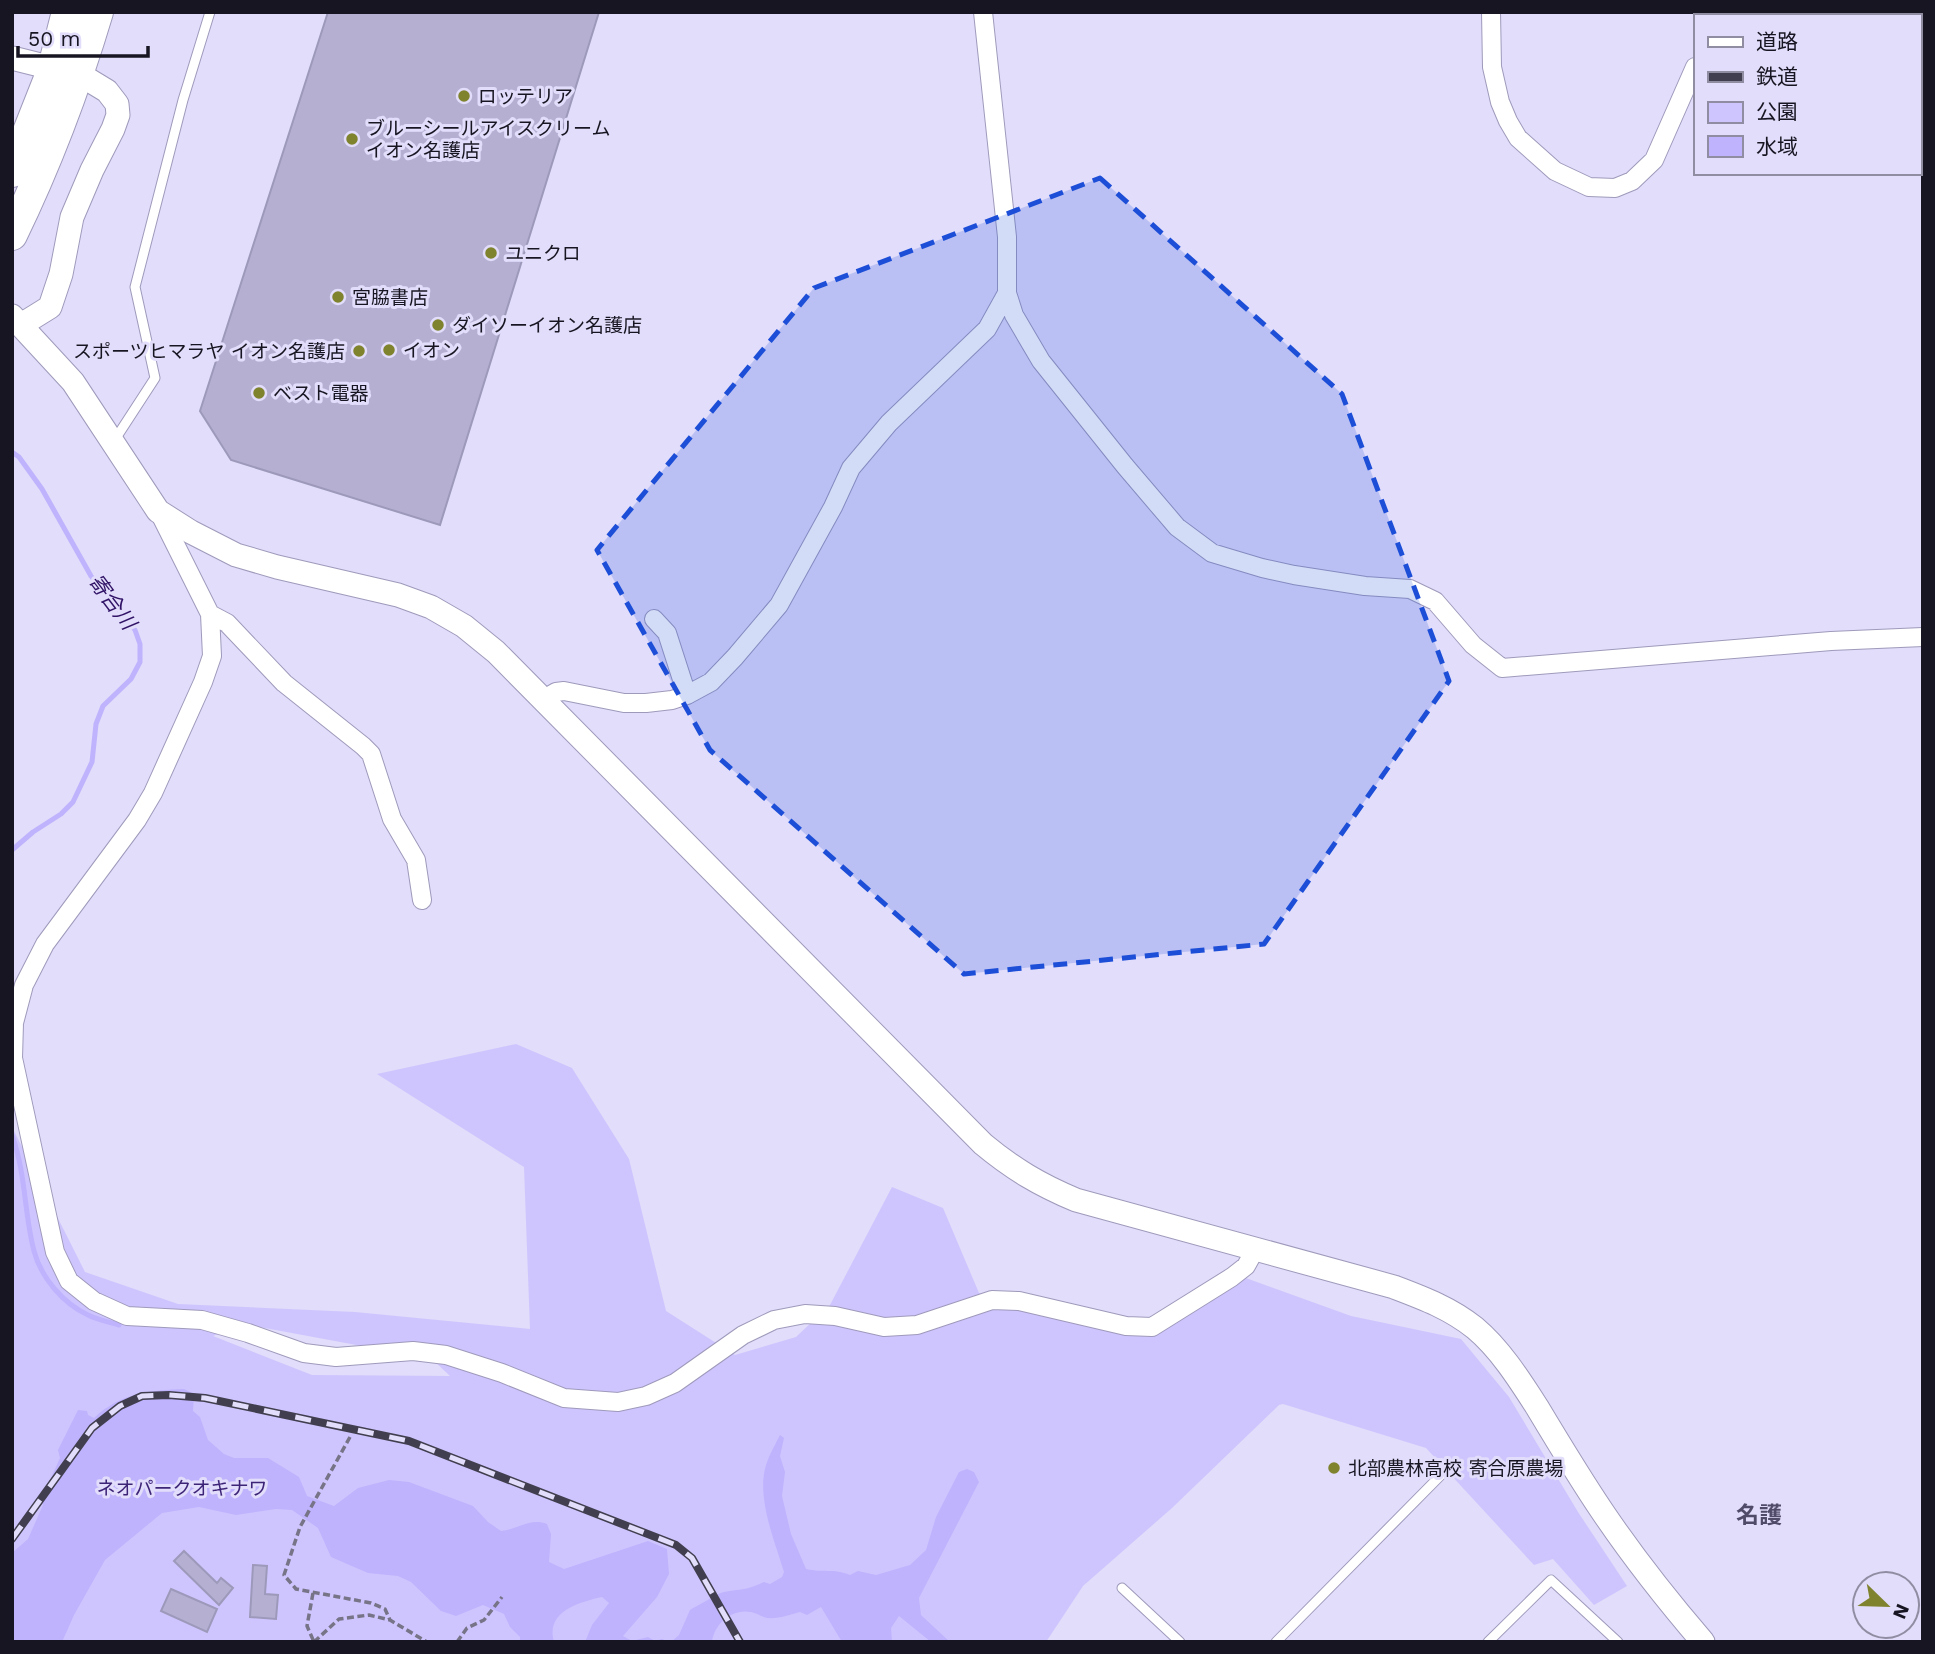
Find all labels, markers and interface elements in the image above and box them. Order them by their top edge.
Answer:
scale bar [18,14,147,58]
legend [1694,14,1921,175]
text: 50 m [28,26,80,51]
text: 道路 [1756,29,1798,54]
text: 鉄道 [1756,64,1798,89]
place label: ロッテリア [478,85,573,108]
marker: ロッテリア [456,88,472,104]
text: 公園 [1756,99,1798,124]
place label: ブルーシールアイスクリーム イオン名護店 [366,117,611,162]
marker: ブルーシールアイスクリーム イオン名護店 [344,131,360,147]
text: 水域 [1756,134,1798,159]
place label: ユニクロ [505,242,581,265]
marker: ユニクロ [483,245,499,261]
place label: 宮脇書店 [352,286,428,309]
marker: 宮脇書店 [330,289,346,305]
place label: ダイソーイオン名護店 [452,314,642,337]
marker: ダイソーイオン名護店 [430,317,446,333]
place label: イオン [403,339,460,362]
place label: スポーツヒマラヤ イオン名護店 [73,340,345,363]
marker: イオン [381,342,397,358]
marker: スポーツヒマラヤ イオン名護店 [351,343,367,359]
place label: ベスト電器 [273,382,368,405]
marker: ベスト電器 [251,385,267,401]
water label: 寄合川 [83,569,143,636]
place label: 北部農林高校 寄合原農場 [1348,1457,1563,1480]
marker: 北部農林高校 寄合原農場 [1326,1460,1342,1476]
park label: ネオパークオキナワ [96,1477,268,1500]
district label: 名護 [1736,1502,1782,1529]
north arrow [1851,1570,1921,1640]
text: N [1888,1600,1915,1622]

